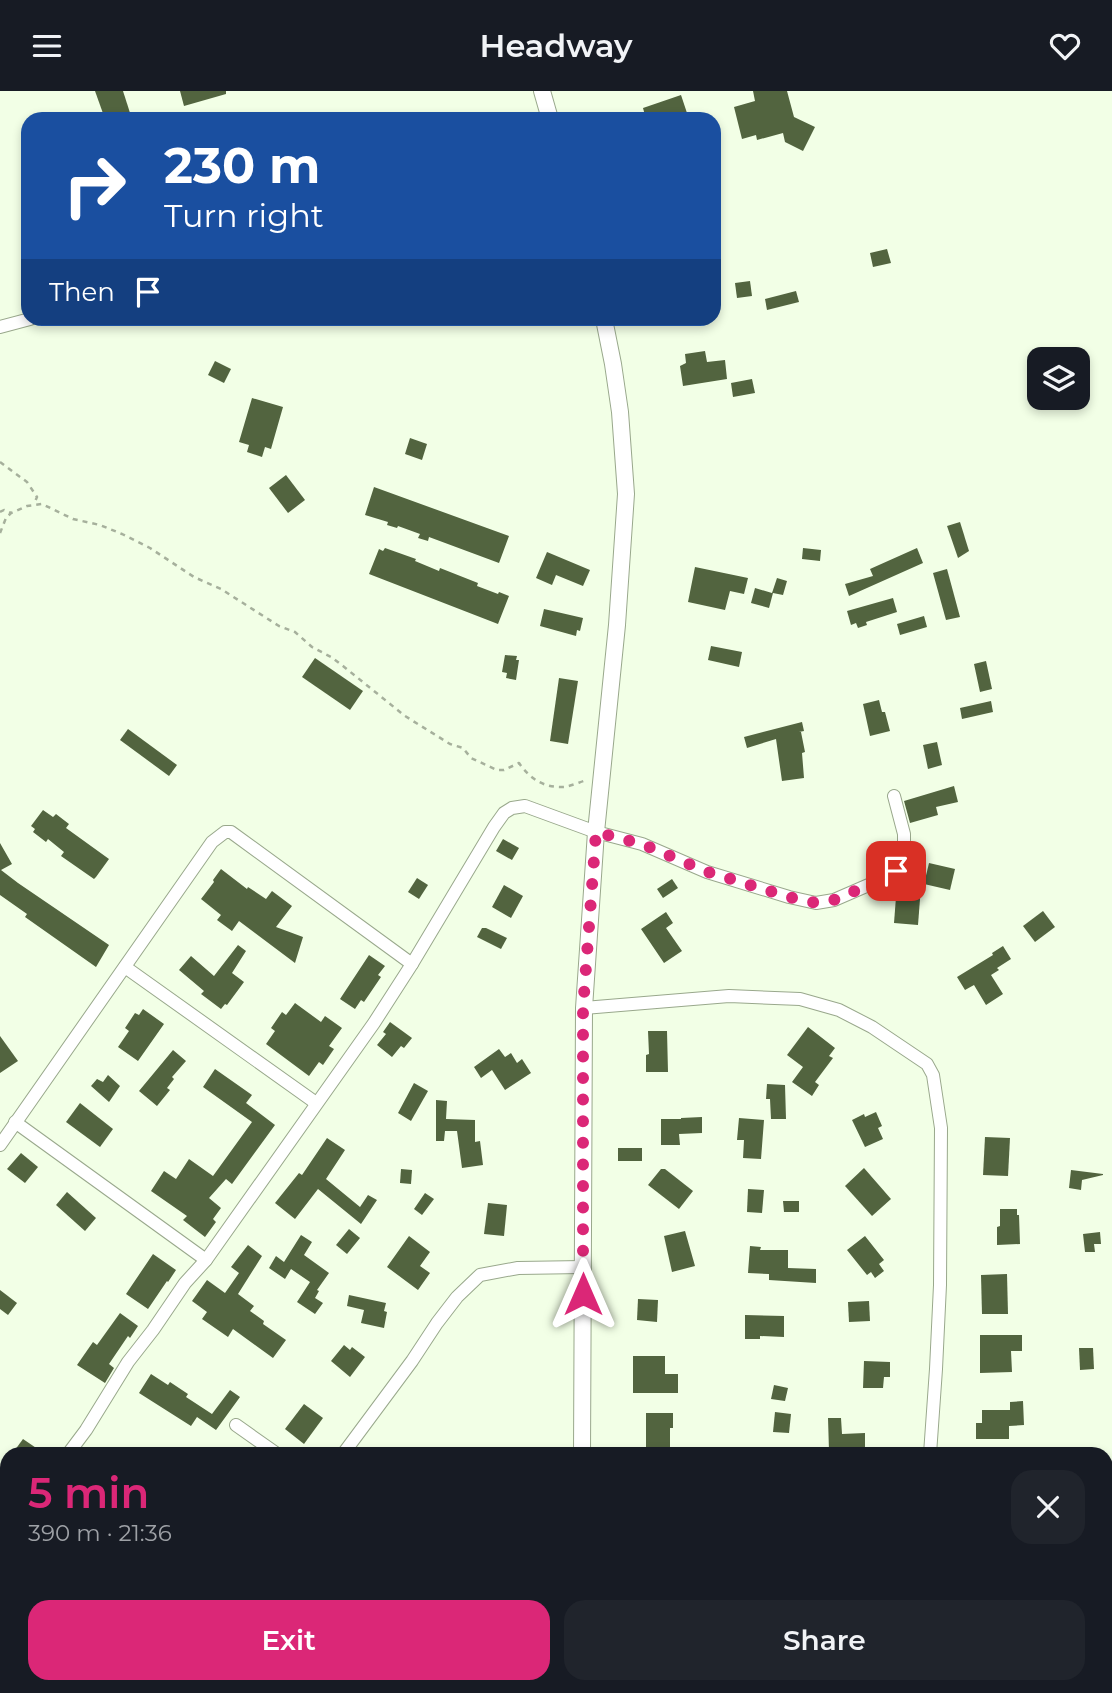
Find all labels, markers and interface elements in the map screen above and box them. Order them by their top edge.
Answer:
text: Headway [480,26,632,65]
icon: menu [28,27,66,65]
icon: heart [1046,27,1084,65]
text: 230 m [164,136,320,195]
icon: right [49,140,140,231]
text: Turn right [164,196,324,235]
icon: arrive [129,273,167,311]
text: Then [49,276,115,308]
map controls [1027,347,1090,410]
button: layers [1027,347,1090,410]
pin [866,841,926,901]
icon: arrive [877,852,915,890]
position arrow [546,1257,620,1331]
text: 5 min [28,1467,149,1519]
button: close [1011,1470,1085,1544]
text: 390 m · 21:36 [28,1519,172,1547]
button: Exit [28,1600,550,1680]
button: Share [564,1600,1085,1680]

